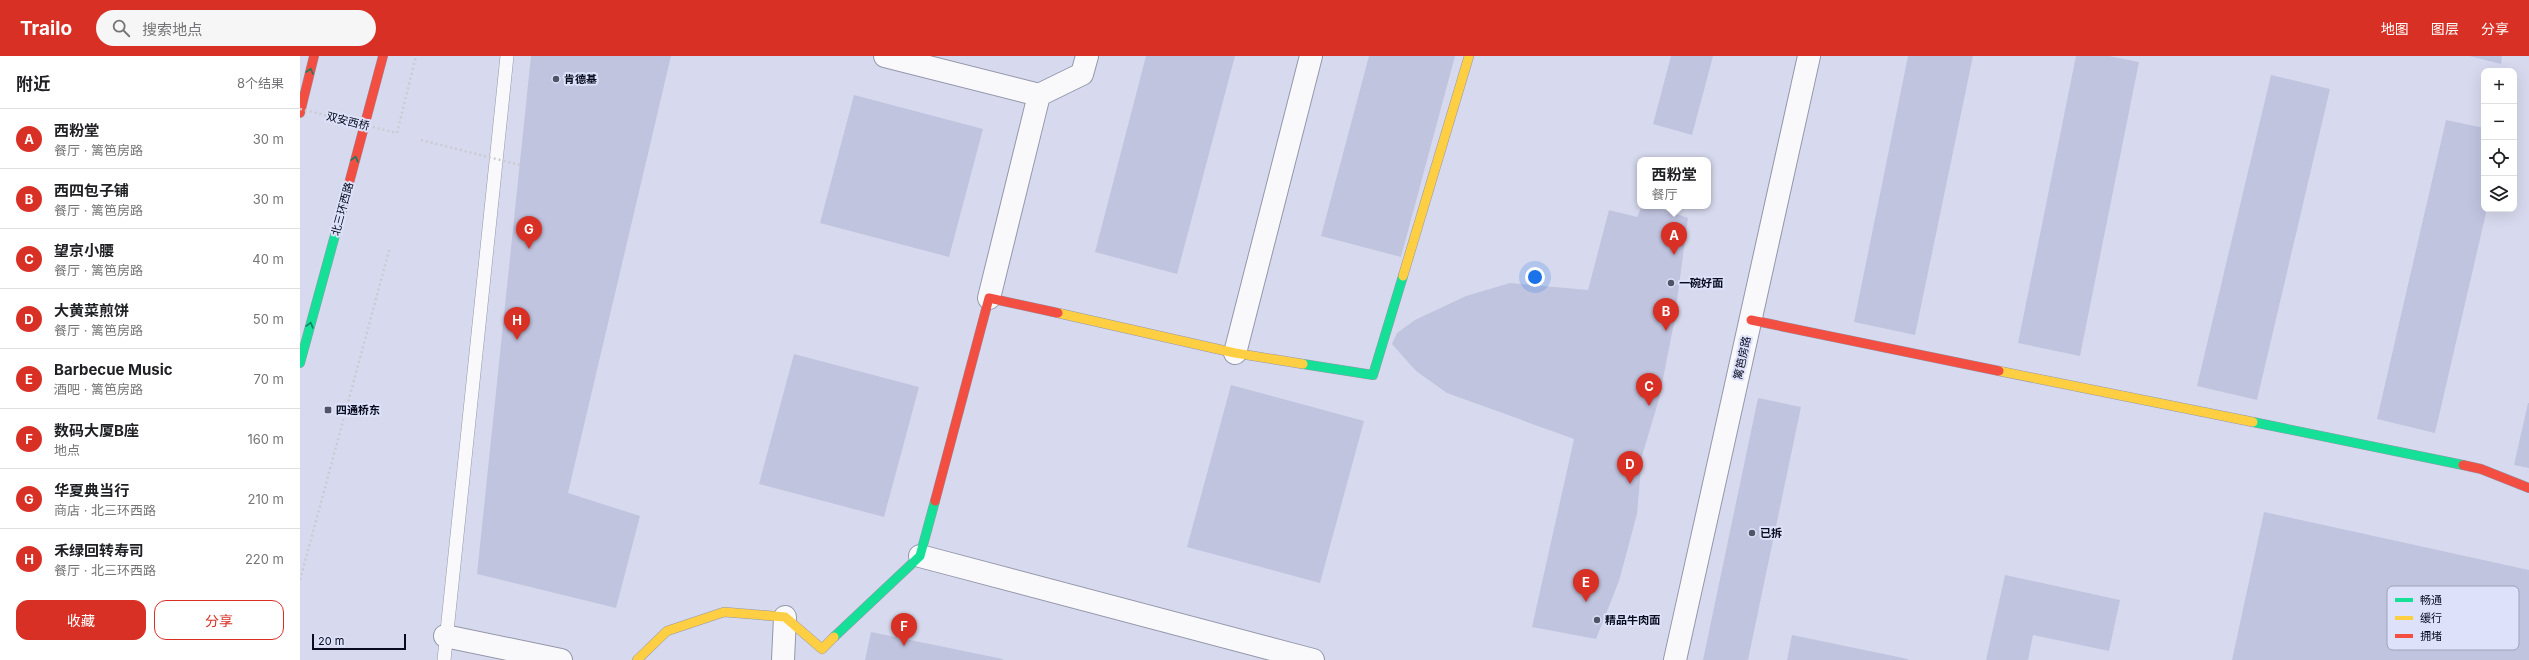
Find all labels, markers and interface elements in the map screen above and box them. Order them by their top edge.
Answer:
search box [96,10,376,46]
text: Trailo [20,17,72,40]
icon: search [110,17,132,39]
text: 搜索地点 [142,20,202,39]
text: 地图 [2381,20,2409,37]
text: 图层 [2431,20,2459,37]
text: 分享 [2481,20,2509,37]
one-way arrow [306,68,314,74]
map controls [2481,68,2517,212]
button: + [2481,68,2517,104]
place label: 肯德基 [564,72,597,86]
text: 附近 [16,74,50,94]
marker: 肯德基 [551,74,561,84]
text: 8个结果 [237,75,284,91]
button: − [2481,104,2517,140]
street label: 双安西桥 [325,109,371,133]
text: 西粉堂 [54,121,99,140]
text: A [24,131,34,147]
text: 30 m [253,131,284,147]
button: locate [2481,140,2517,176]
text: 餐厅 · 篱笆房路 [54,142,143,158]
one-way arrow [350,156,359,163]
popup [1637,157,1711,209]
text: 西粉堂 [1651,165,1697,184]
button: layers [2481,176,2517,212]
text: 西四包子铺 [54,181,129,200]
street label: 北三环西路 [328,181,356,237]
text: 餐厅 [1651,186,1678,202]
text: B [25,191,33,207]
text: 30 m [253,191,284,207]
text: 餐厅 · 篱笆房路 [54,202,143,218]
pin: G [516,216,542,249]
pin: A [1661,222,1687,255]
text: 望京小腰 [54,241,114,260]
text: C [24,251,34,267]
text: 40 m [252,251,284,267]
text: 餐厅 · 篱笆房路 [54,262,143,278]
your location [1525,267,1545,287]
place label: 一碗好面 [1679,276,1723,290]
marker: 一碗好面 [1666,278,1676,288]
pin: B [1653,298,1679,331]
text: 大黄菜煎饼 [54,301,129,320]
pin: H [504,307,530,340]
text: D [24,311,34,327]
text: 50 m [253,311,284,327]
text: 餐厅 · 篱笆房路 [54,322,143,338]
one-way arrow [305,322,314,329]
street label: 篱笆房路 [1731,335,1753,381]
text: Barbecue Music [54,360,173,379]
text: E [25,371,33,387]
text: 70 m [254,371,284,387]
pin: C [1636,373,1662,406]
text: 酒吧 · 篱笆房路 [54,381,143,397]
place label: 四通桥东 [336,403,380,417]
marker: 四通桥东 [323,405,333,415]
text: 数码大厦B座 [54,421,139,440]
text: F [25,431,33,447]
text: 160 m [247,431,284,447]
text: 地点 [54,442,80,458]
pin: D [1617,451,1643,484]
text: 华夏典当行 [54,481,129,500]
text: G [24,491,34,507]
text: 210 m [248,491,284,507]
text: 商店 · 北三环西路 [54,502,156,518]
place label: 已拆 [1760,526,1782,540]
marker: 已拆 [1747,528,1757,538]
text: 禾绿回转寿司 [54,541,144,560]
text: H [24,551,34,567]
text: 220 m [245,551,284,567]
text: 餐厅 · 北三环西路 [54,562,156,578]
pin: E [1573,569,1599,602]
legend [2387,586,2519,650]
text: 畅通 [2420,593,2442,607]
button: 收藏 [16,600,146,640]
button: 分享 [154,600,284,640]
text: 缓行 [2420,611,2442,625]
pin: F [891,613,917,646]
place label: 精品牛肉面 [1605,613,1660,627]
marker: 精品牛肉面 [1592,615,1602,625]
text: 拥堵 [2420,629,2442,643]
scale bar [312,632,406,651]
text: 20 m [318,634,344,648]

